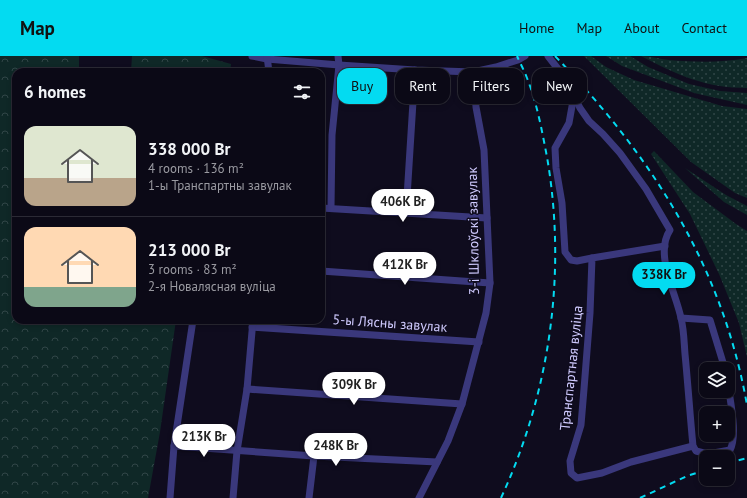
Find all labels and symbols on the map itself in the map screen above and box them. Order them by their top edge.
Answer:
street label: 3-і Шклоўскі завулак [463,167,483,295]
pin: 406K Br [366,189,440,223]
pin: 412K Br [368,252,442,286]
pin: 338K Br [627,262,701,296]
street label: Транспартная вуліца [555,305,587,431]
street label: 5-ы Лясны завулак [332,310,448,336]
pin: 309K Br [317,372,391,406]
pin: 213K Br [167,424,241,458]
pin: 248K Br [299,433,373,467]

